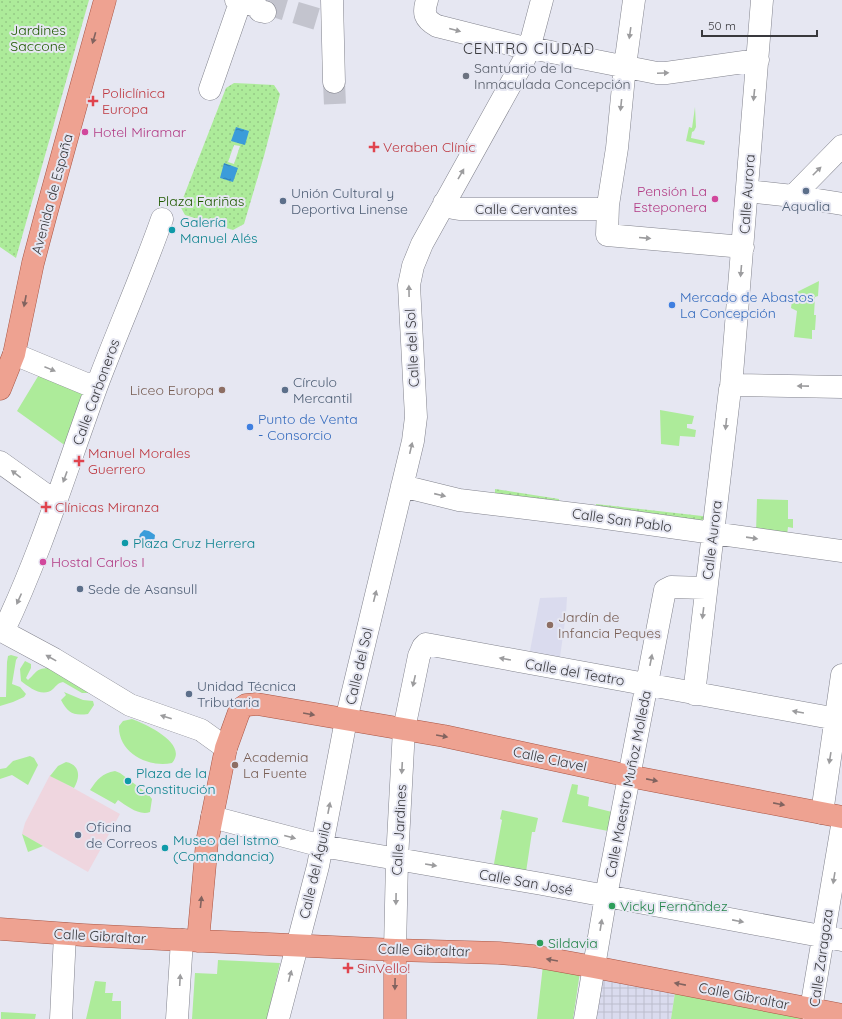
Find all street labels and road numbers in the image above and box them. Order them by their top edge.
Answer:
street label: Avenida de España [27,132,77,256]
street label: Calle Aurora [735,154,759,234]
street label: Calle Cervantes [475,200,577,218]
street label: Calle del Sol [401,308,423,388]
street label: Calle Carboneros [68,336,124,448]
street label: Calle Aurora [698,499,726,581]
street label: Calle San Pablo [571,504,673,536]
street label: Calle del Sol [341,626,377,706]
street label: Calle del Teatro [524,654,626,690]
street label: Calle Maestro Muñoz Molleda [601,689,655,879]
street label: Calle Clavel [512,742,588,776]
street label: Calle Jardines [388,784,410,876]
street label: Calle del Águila [295,820,335,920]
street label: Calle San José [478,865,574,899]
street label: Calle Zaragoza [805,908,837,1008]
street label: Calle Gibraltar [53,925,147,947]
street label: Calle Gibraltar [378,939,471,961]
street label: Calle Gibraltar [697,978,792,1014]

